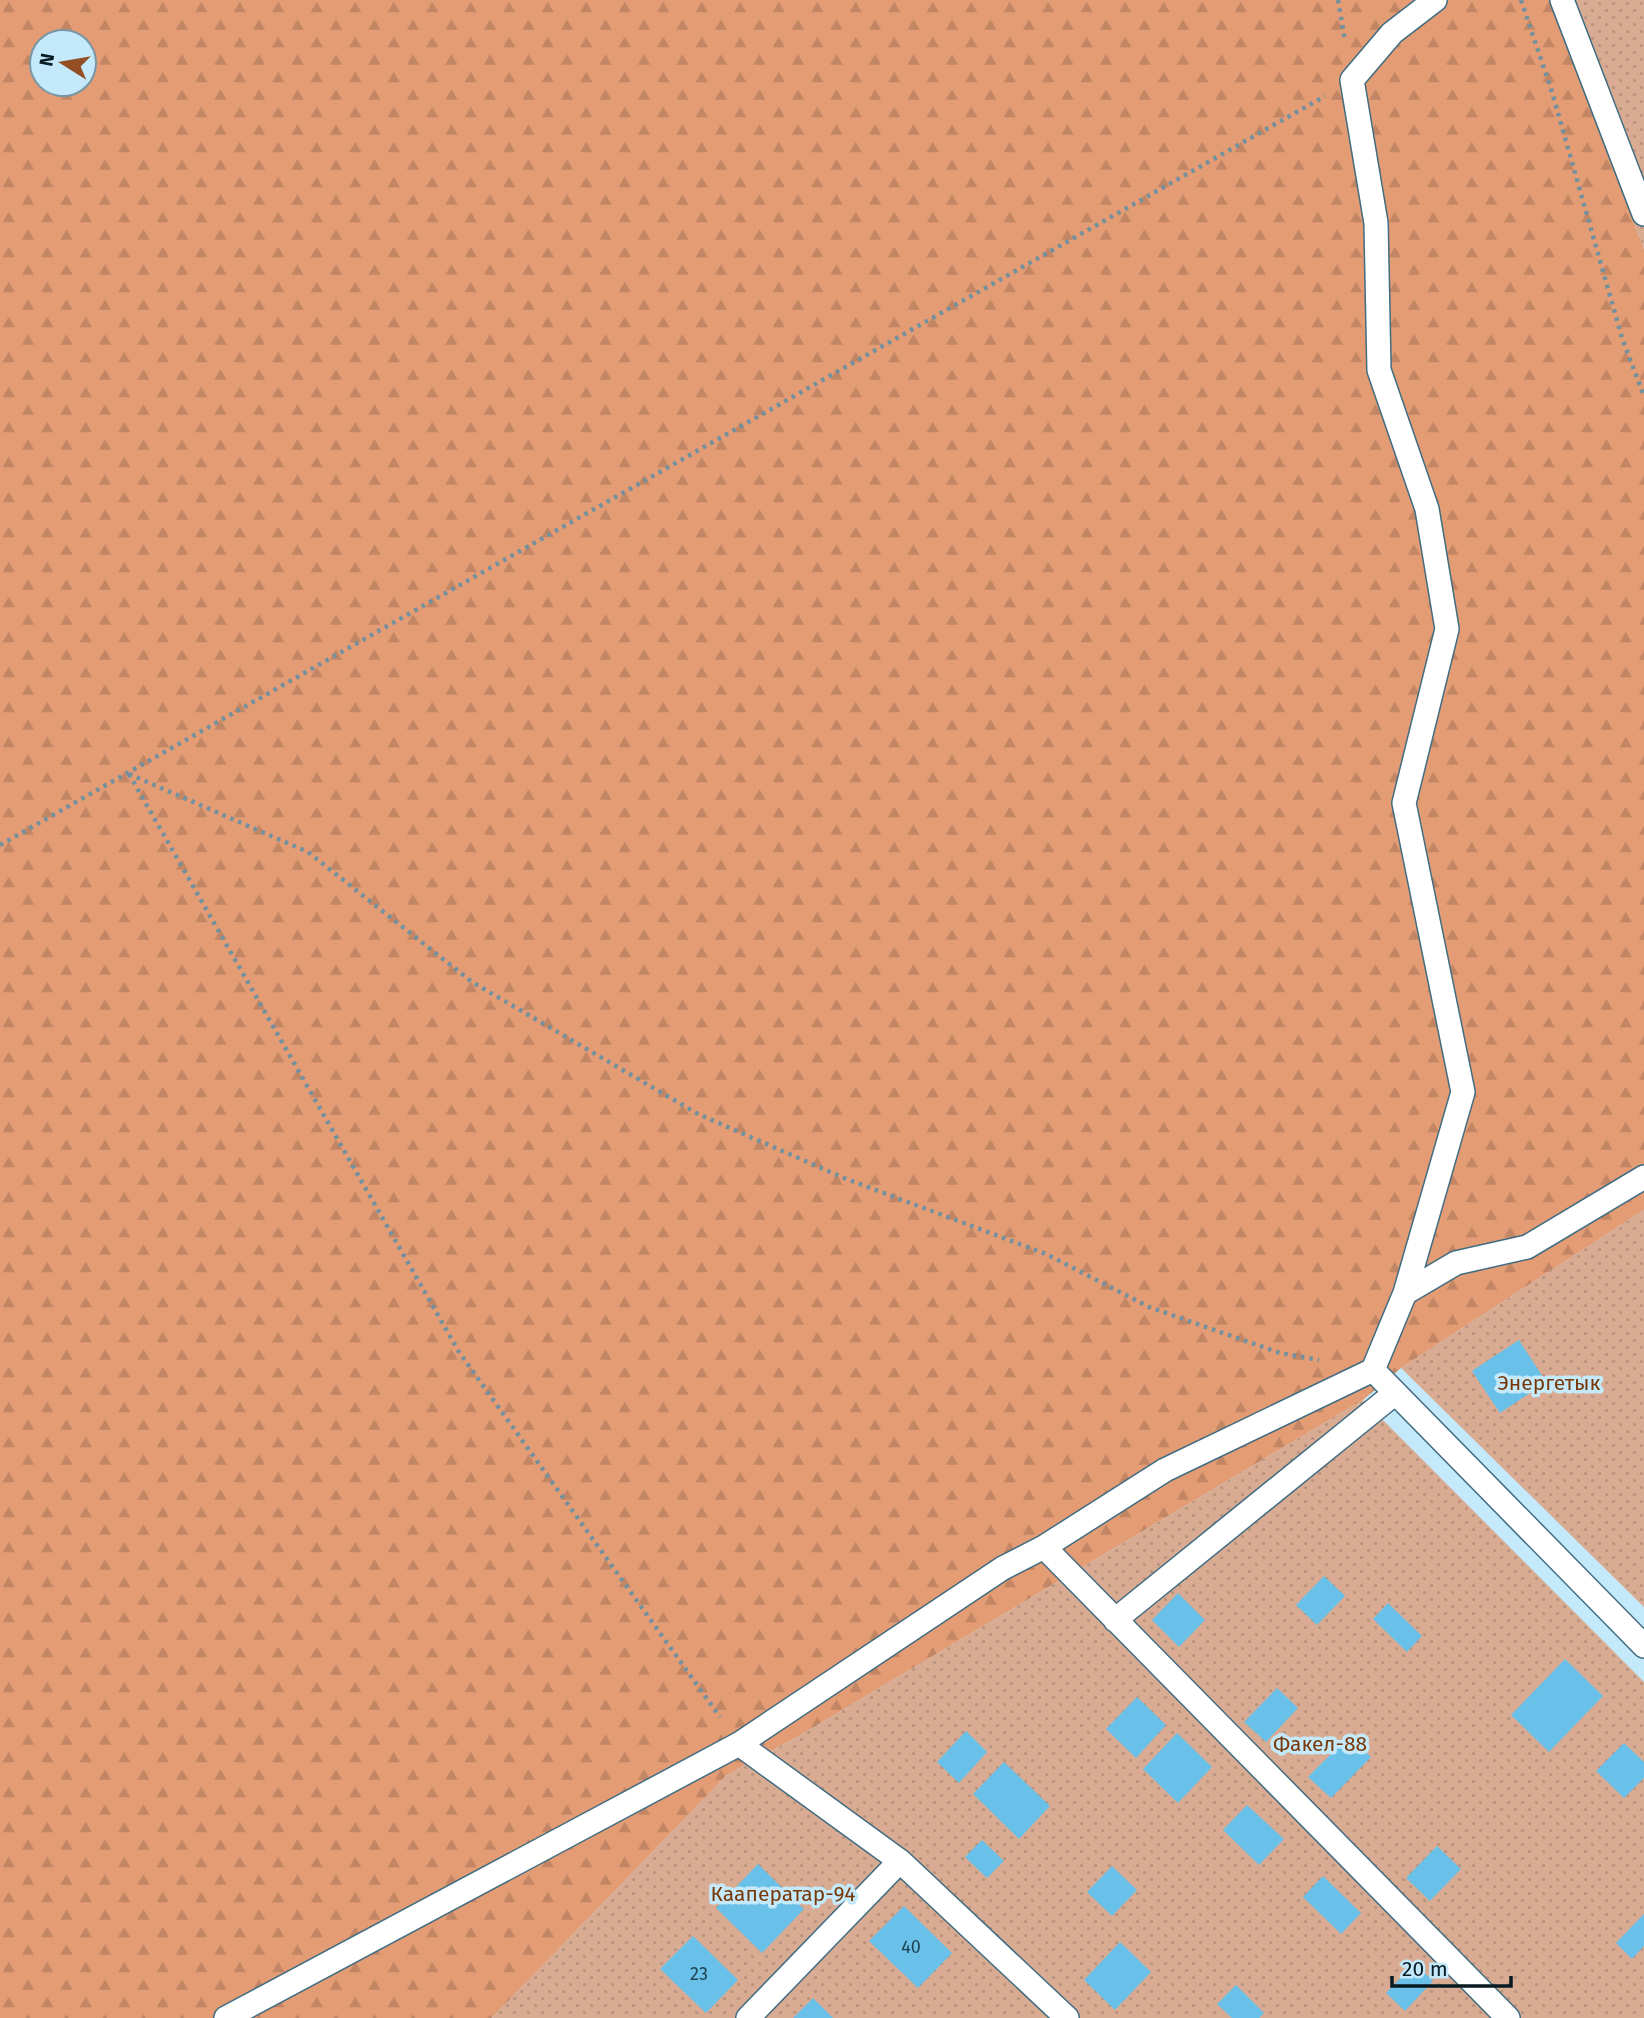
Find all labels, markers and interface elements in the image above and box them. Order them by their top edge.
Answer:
north arrow [28,28,98,98]
text: N [34,51,59,68]
park label: Энергетык [1498,1370,1601,1396]
park label: Факел-88 [1273,1731,1367,1757]
park label: Кааператар-94 [711,1881,855,1907]
house number: 40 [901,1936,921,1958]
scale bar [1392,1944,1511,1988]
text: 20 m [1402,1956,1448,1982]
house number: 23 [690,1963,708,1985]

